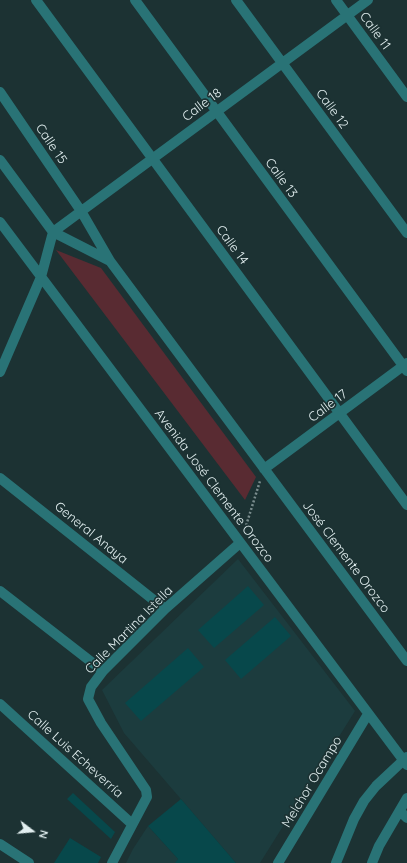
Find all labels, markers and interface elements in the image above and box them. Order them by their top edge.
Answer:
street label: Calle 11 [356,9,394,53]
street label: Calle 18 [179,85,225,125]
street label: Calle 12 [312,86,352,132]
street label: Calle 15 [32,121,70,167]
street label: Calle 13 [262,155,300,201]
street label: Calle 14 [213,222,251,268]
street label: Calle 17 [306,386,350,426]
street label: Avenida José Clemente Orozco [151,406,277,566]
street label: José Clemente Orozco [299,498,393,616]
street label: General Anaya [51,499,131,567]
street label: Calle Martina Istella [82,583,176,677]
street label: Calle Luis Echeverría [24,707,126,801]
street label: Melchor Ocampo [279,734,345,830]
north arrow [12,811,52,851]
text: N [36,828,51,840]

